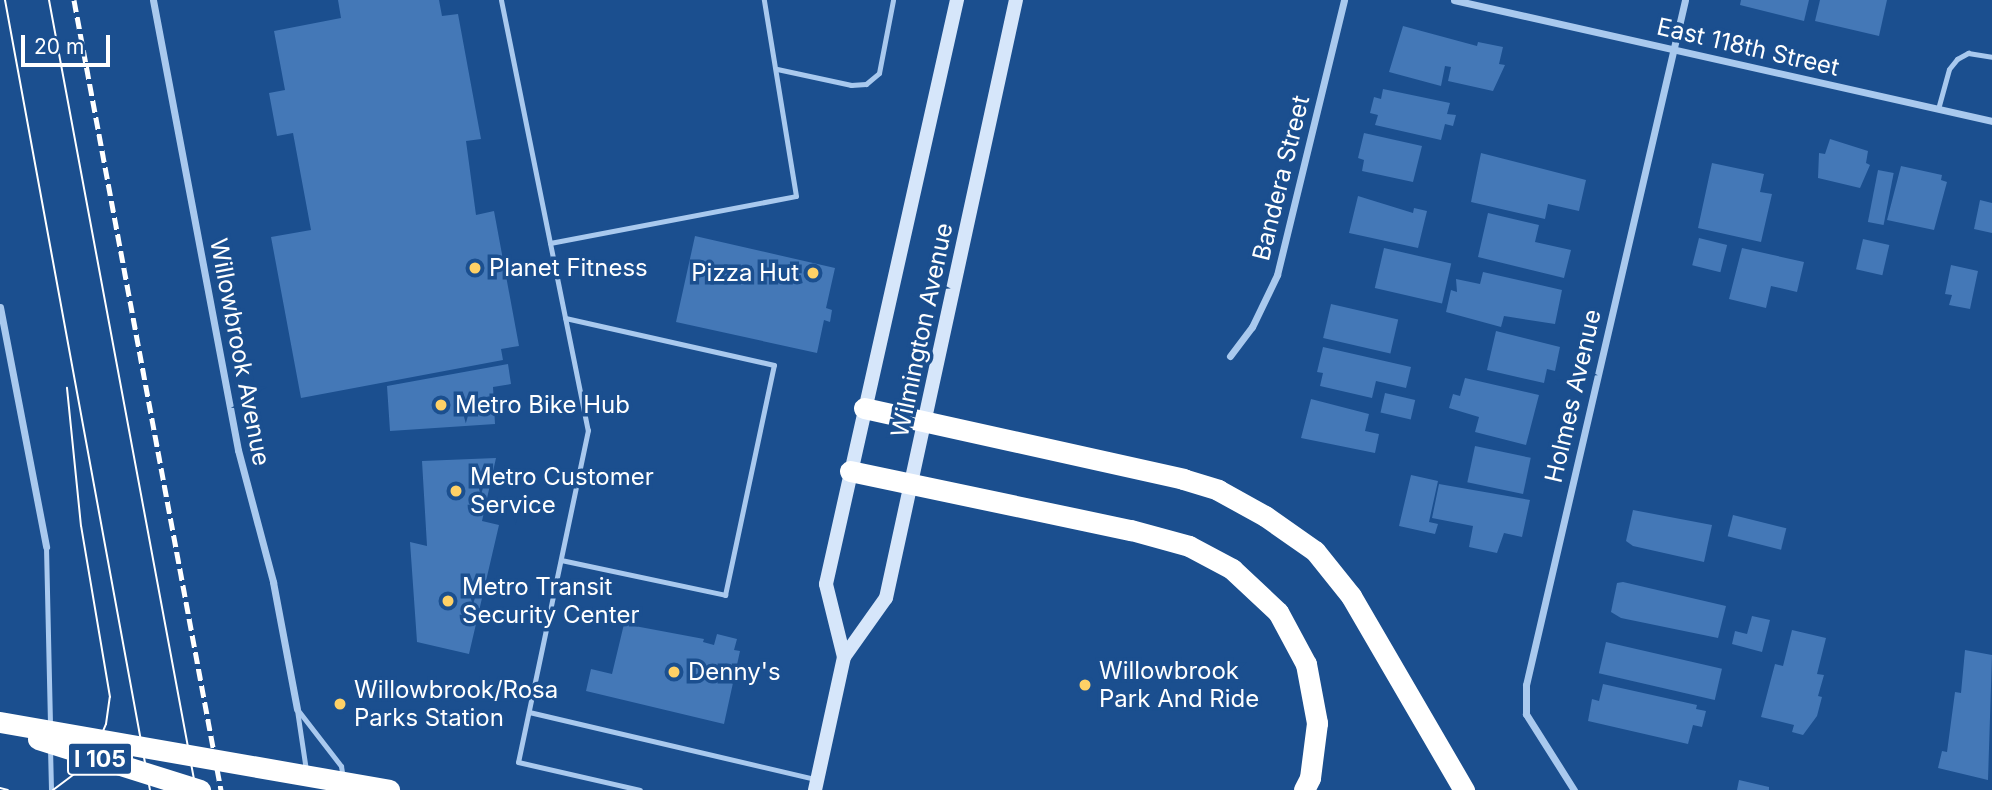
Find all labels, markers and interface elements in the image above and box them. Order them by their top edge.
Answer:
street label: East 118th Street [1654,12,1842,82]
scale bar [24,21,114,65]
text: 20 m [34,34,84,59]
street label: Bandera Street [1247,93,1315,263]
street label: Wilmington Avenue [885,220,959,440]
street label: Willowbrook Avenue [204,236,276,468]
place label: Planet Fitness [489,254,648,282]
place label: Pizza Hut [691,259,799,287]
marker: Planet Fitness [467,260,483,276]
marker: Pizza Hut [805,265,821,281]
street label: Holmes Avenue [1539,307,1607,485]
place label: Metro Bike Hub [455,391,630,419]
marker: Metro Bike Hub [433,397,449,413]
place label: Metro Customer Service [470,463,654,519]
marker: Metro Customer Service [448,483,464,499]
place label: Metro Transit Security Center [462,573,639,629]
marker: Metro Transit Security Center [440,593,456,609]
place label: Willowbrook Park And Ride [1099,657,1259,713]
place label: Denny's [688,658,781,686]
marker: Denny's [666,664,682,680]
place label: Willowbrook/Rosa Parks Station [354,676,558,732]
marker: Willowbrook Park And Ride [1077,677,1093,693]
marker: Willowbrook/Rosa Parks Station [332,696,348,712]
road number: I 105 [67,740,133,778]

